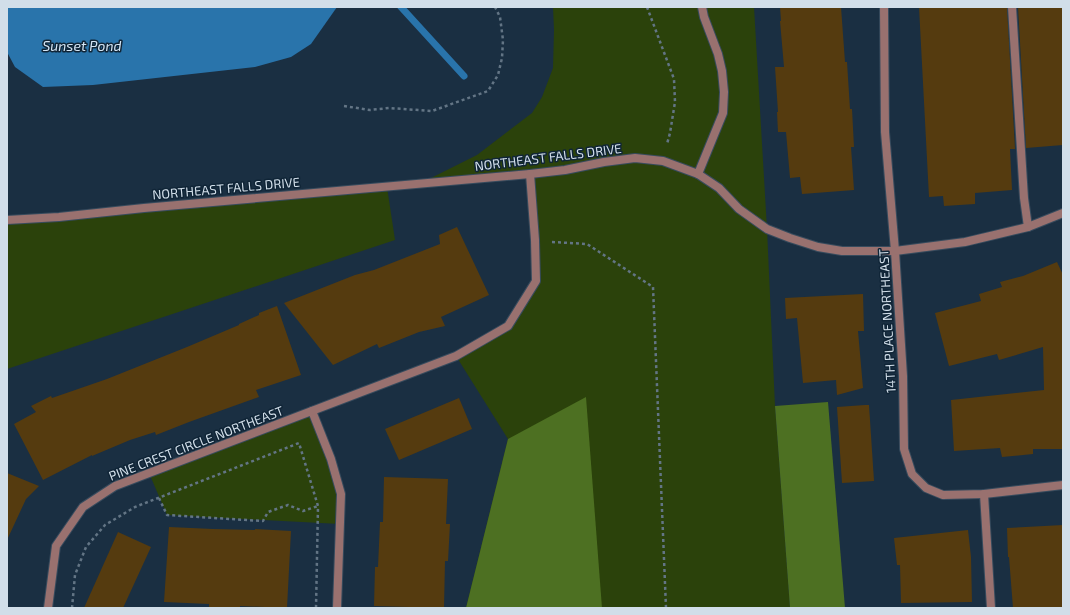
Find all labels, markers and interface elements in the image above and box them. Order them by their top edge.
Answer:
water label: Sunset Pond [42,37,122,54]
street label: NORTHEAST FALLS DRIVE [474,140,622,174]
street label: NORTHEAST FALLS DRIVE [152,174,300,202]
street label: 14TH PLACE NORTHEAST [875,248,899,393]
street label: PINE CREST CIRCLE NORTHEAST [106,402,286,484]

